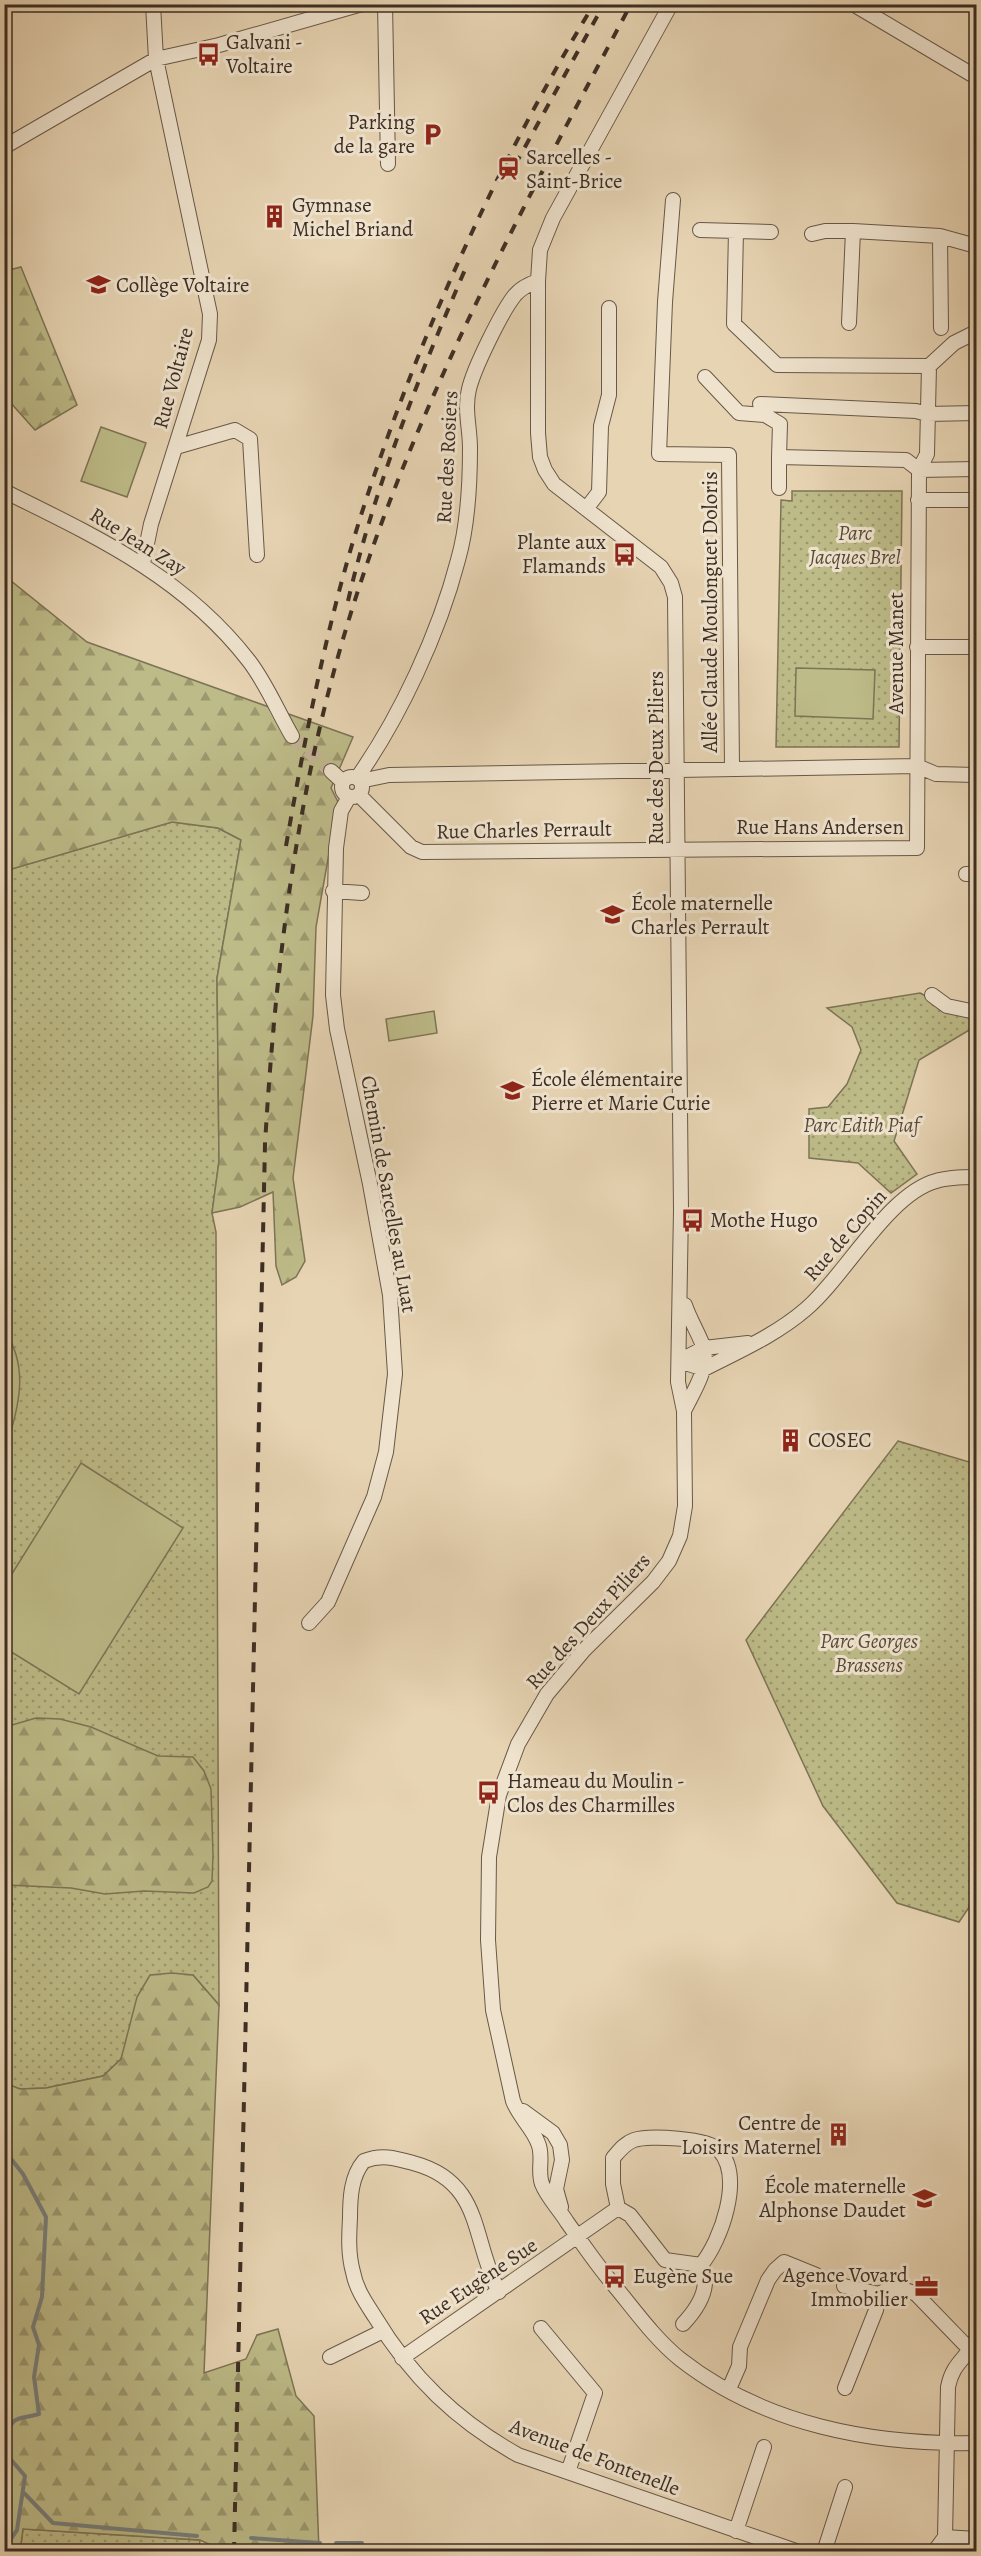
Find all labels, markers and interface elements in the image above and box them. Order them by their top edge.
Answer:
place label: Galvani - Voltaire [225,28,303,80]
bus stop icon: Galvani - Voltaire [195,41,221,67]
place label: Parking de la gare [334,108,415,160]
parking icon: Parking de la gare [420,121,446,147]
place label: Sarcelles - Saint-Brice [526,143,623,195]
station icon: Sarcelles - Saint-Brice [495,156,521,182]
place label: Gymnase Michel Briand [292,191,414,243]
building icon: Gymnase Michel Briand [261,204,287,230]
place label: Collège Voltaire [116,271,249,299]
school or university icon: Collège Voltaire [85,272,111,298]
street label: Rue Voltaire [146,324,200,432]
street label: Rue des Rosiers [430,390,464,524]
street label: Allée Claude Moulonguet Doloris [696,471,724,754]
street label: Rue Jean Zay [84,500,192,582]
park label: Parc Jacques Brel [808,519,902,571]
place label: Plante aux Flamands [516,528,606,580]
bus stop icon: Plante aux Flamands [611,541,637,567]
street label: Avenue Manet [882,592,910,715]
street label: Rue des Deux Piliers [642,671,670,845]
street label: Rue Hans Andersen [736,813,904,841]
street label: Rue Charles Perrault [436,814,612,846]
place label: École maternelle Charles Perrault [631,889,773,941]
school or university icon: École maternelle Charles Perrault [600,902,626,928]
place label: École élémentaire Pierre et Marie Curie [531,1065,710,1117]
street label: Chemin de Sarcelles au Luat [354,1073,424,1315]
school or university icon: École élémentaire Pierre et Marie Curie [500,1078,526,1104]
park label: Parc Edith Piaf [803,1111,923,1139]
street label: Rue de Copin [797,1183,893,1287]
place label: Mothe Hugo [710,1206,818,1234]
bus stop icon: Mothe Hugo [679,1207,705,1233]
place label: COSEC [808,1426,872,1454]
building icon: COSEC [777,1427,803,1453]
street label: Rue des Deux Piliers [519,1547,657,1695]
park label: Parc Georges Brassens [820,1627,918,1679]
place label: Hameau du Moulin - Clos des Charmilles [507,1767,685,1819]
bus stop icon: Hameau du Moulin - Clos des Charmilles [476,1780,502,1806]
place label: Centre de Loisirs Maternel [681,2109,821,2161]
building icon: Centre de Loisirs Maternel [826,2122,852,2148]
place label: École maternelle Alphonse Daudet [758,2172,906,2224]
school or university icon: École maternelle Alphonse Daudet [911,2185,937,2211]
street label: Rue Eugène Sue [413,2231,543,2331]
place label: Agence Vovard Immobilier [782,2261,909,2313]
place label: Eugène Sue [633,2262,733,2290]
bus stop icon: Eugène Sue [602,2263,628,2289]
office icon: Agence Vovard Immobilier [913,2274,939,2300]
street label: Avenue de Fontenelle [505,2411,684,2502]

